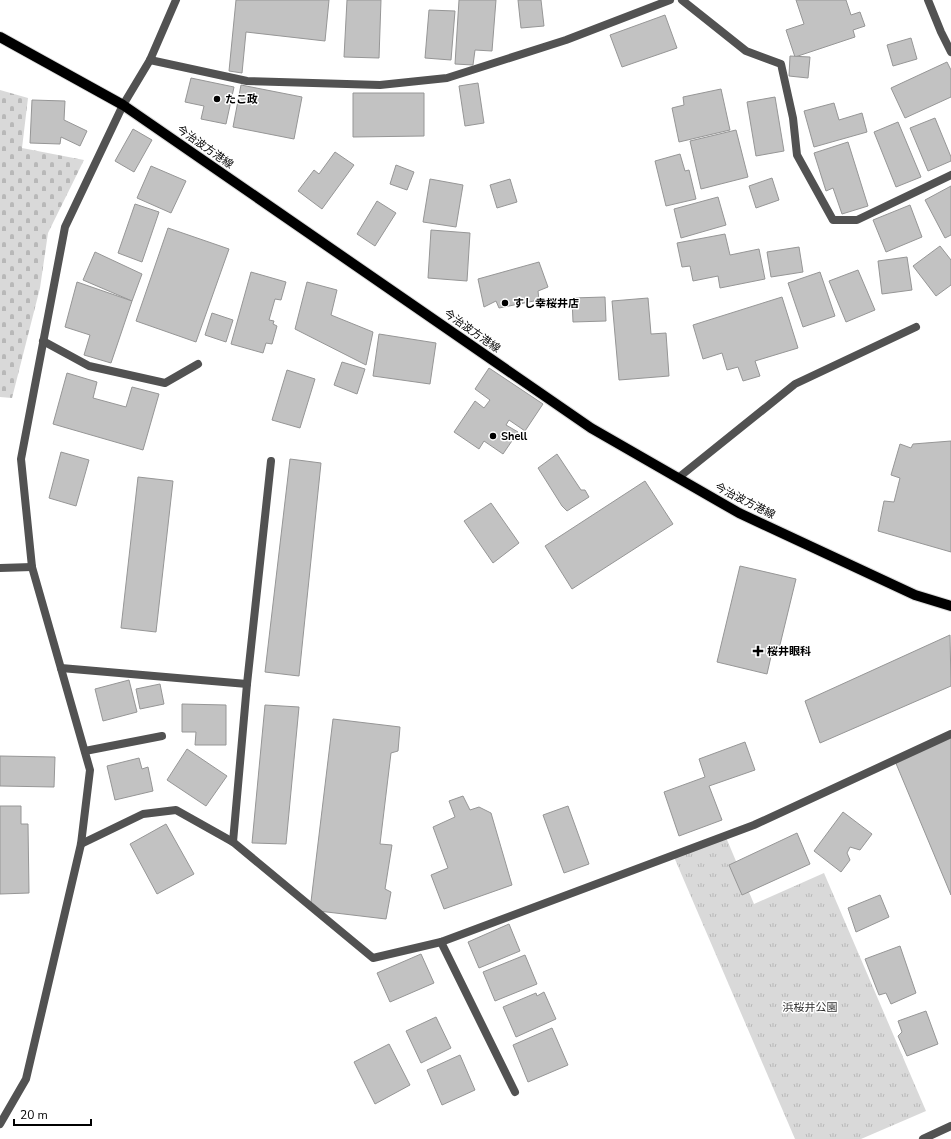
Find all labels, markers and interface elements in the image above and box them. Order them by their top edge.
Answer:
place label: たこ政 [225,92,258,107]
marker: たこ政 [212,94,222,104]
street label: 今治波方港線 [174,122,236,172]
place label: すし幸桜井店 [513,296,579,311]
marker: すし幸桜井店 [500,298,510,308]
street label: 今治波方港線 [441,306,503,356]
place label: Shell [501,429,528,444]
marker: Shell [488,431,498,441]
street label: 今治波方港線 [712,479,778,523]
place label: 桜井眼科 [767,644,811,659]
marker: 桜井眼科 [752,645,764,657]
park label: 浜桜井公園 [783,1000,838,1015]
scale bar [14,1101,91,1127]
text: 20 m [20,1107,48,1123]

